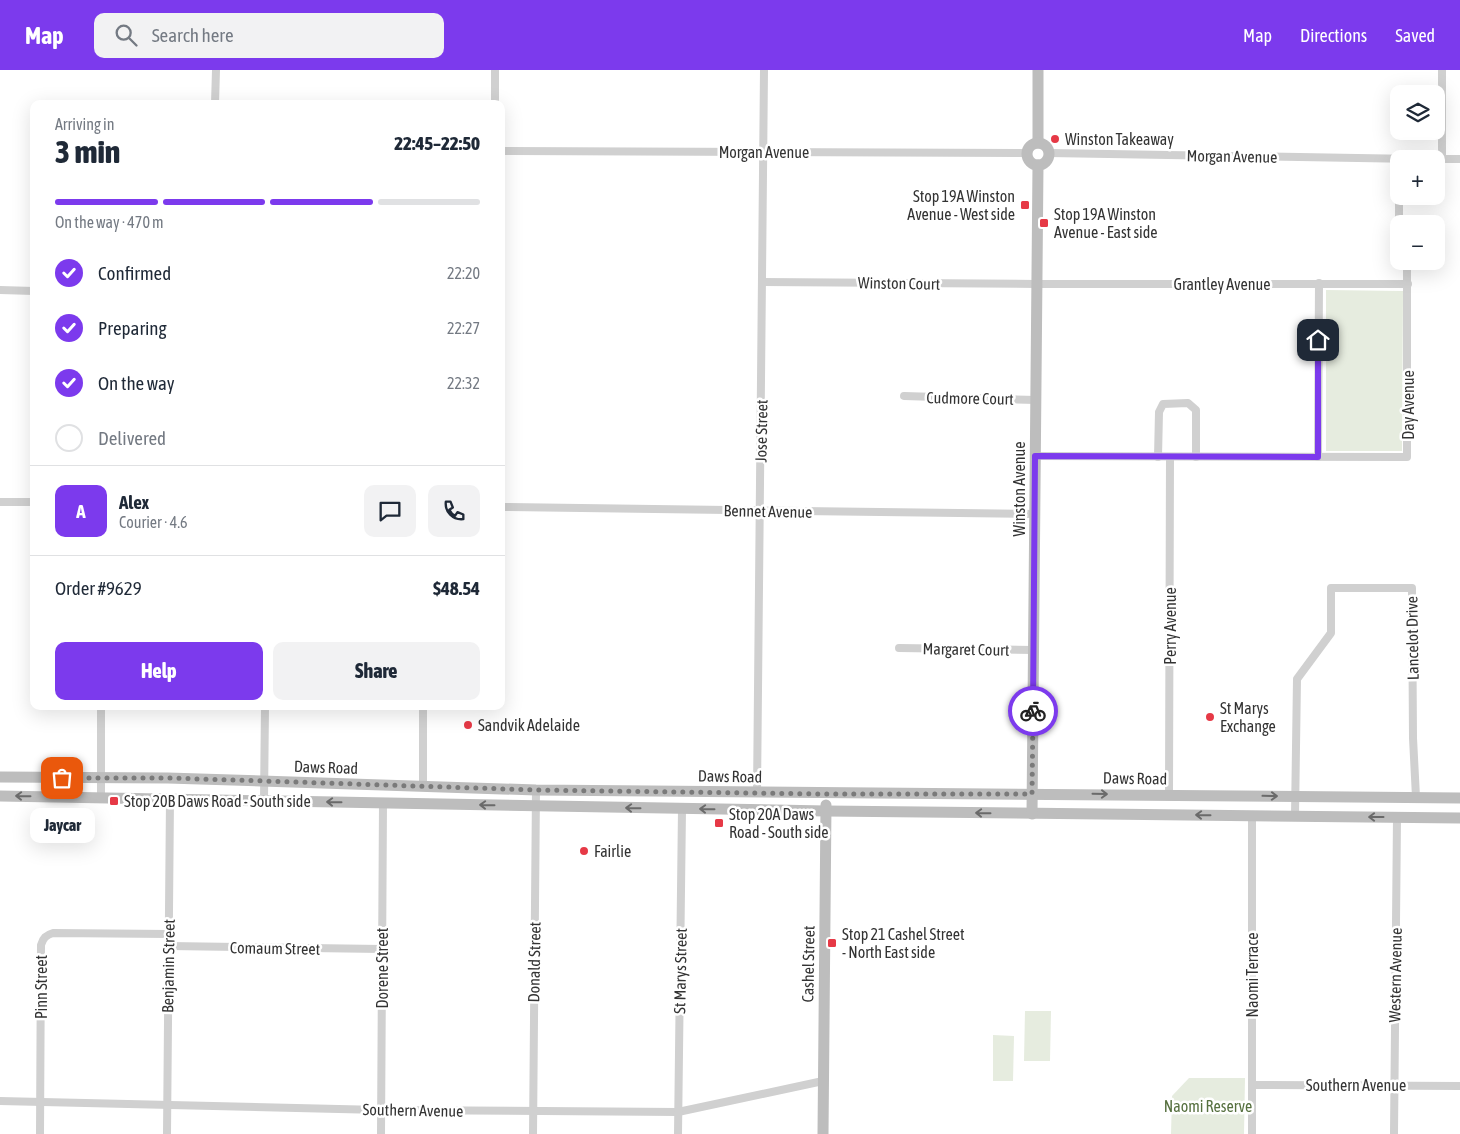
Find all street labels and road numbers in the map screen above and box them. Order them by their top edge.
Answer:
street label: Morgan Avenue [719,143,809,162]
street label: Morgan Avenue [1186,146,1278,167]
street label: Winston Court [858,273,941,293]
street label: Grantley Avenue [1174,275,1270,294]
street label: Day Avenue [1399,370,1418,440]
street label: Cudmore Court [926,388,1014,408]
street label: Jose Street [751,399,771,463]
street label: Winston Avenue [1010,442,1028,536]
street label: Bennet Avenue [723,501,813,521]
street label: Perry Avenue [1161,587,1180,665]
street label: Lancelot Drive [1402,596,1422,680]
street label: Margaret Court [922,639,1010,660]
street label: Daws Road [294,757,358,777]
street label: Daws Road [698,766,762,786]
street label: Daws Road [1103,768,1167,788]
street label: Benjamin Street [158,918,179,1013]
street label: Donald Street [524,921,544,1002]
street label: Cashel Street [798,925,818,1003]
street label: Dorene Street [373,927,391,1008]
street label: St Marys Street [670,927,691,1014]
street label: Western Avenue [1385,927,1405,1023]
street label: Naomi Terrace [1243,933,1261,1017]
street label: Comaum Street [230,938,321,958]
street label: Pinn Street [32,955,50,1019]
street label: Southern Avenue [1306,1076,1406,1094]
street label: Southern Avenue [363,1100,463,1120]

